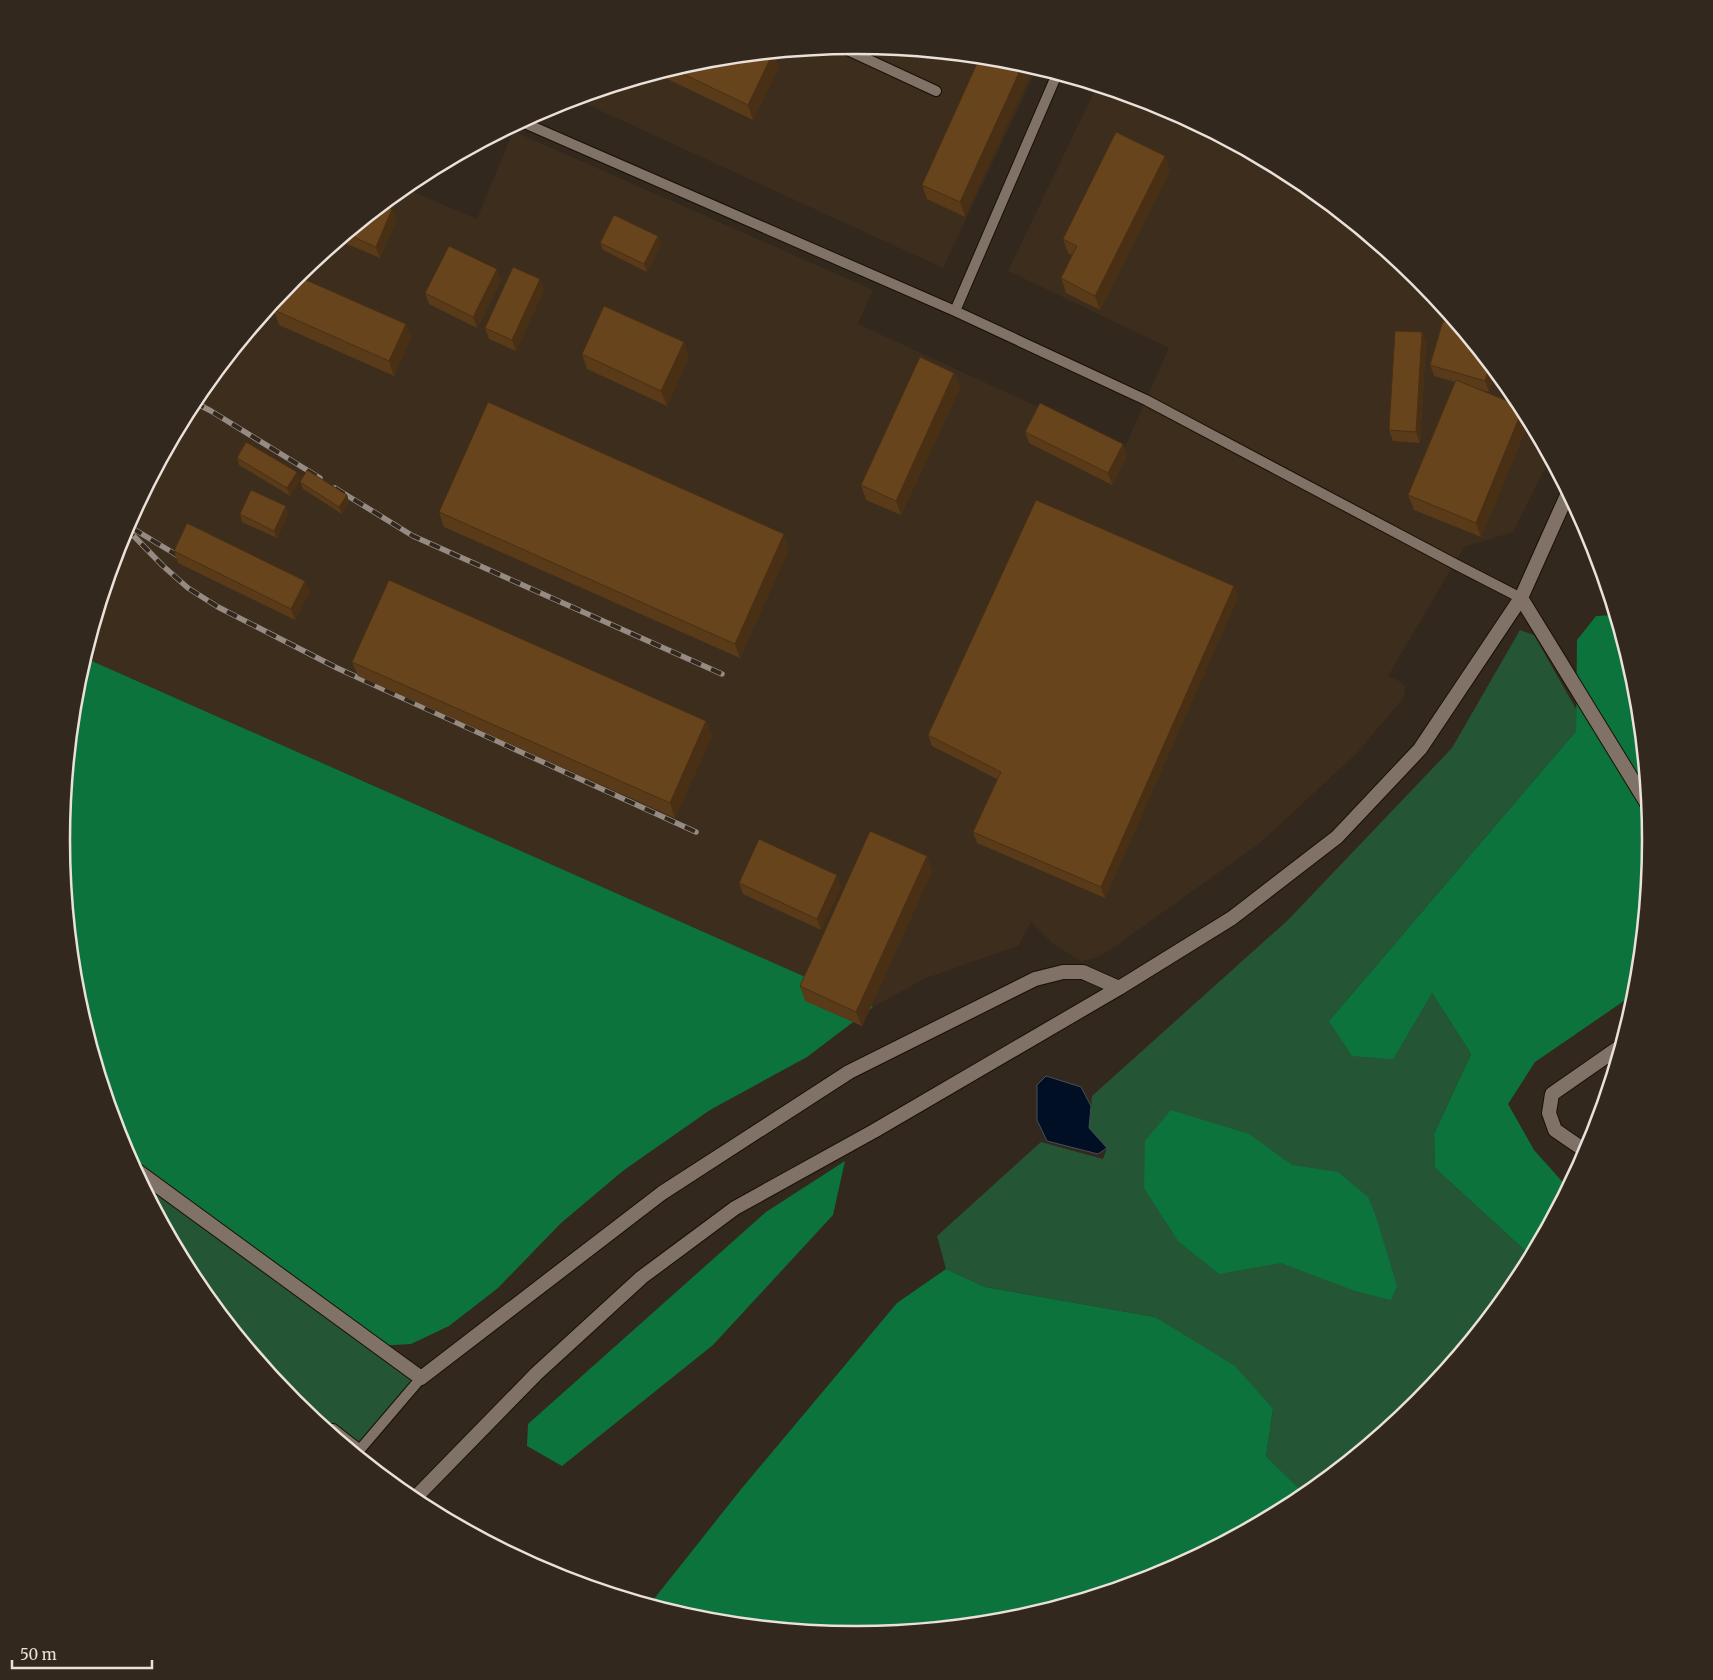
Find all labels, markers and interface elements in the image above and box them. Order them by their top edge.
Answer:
scale bar [12,1638,152,1670]
text: 50 m [20,1645,57,1664]

